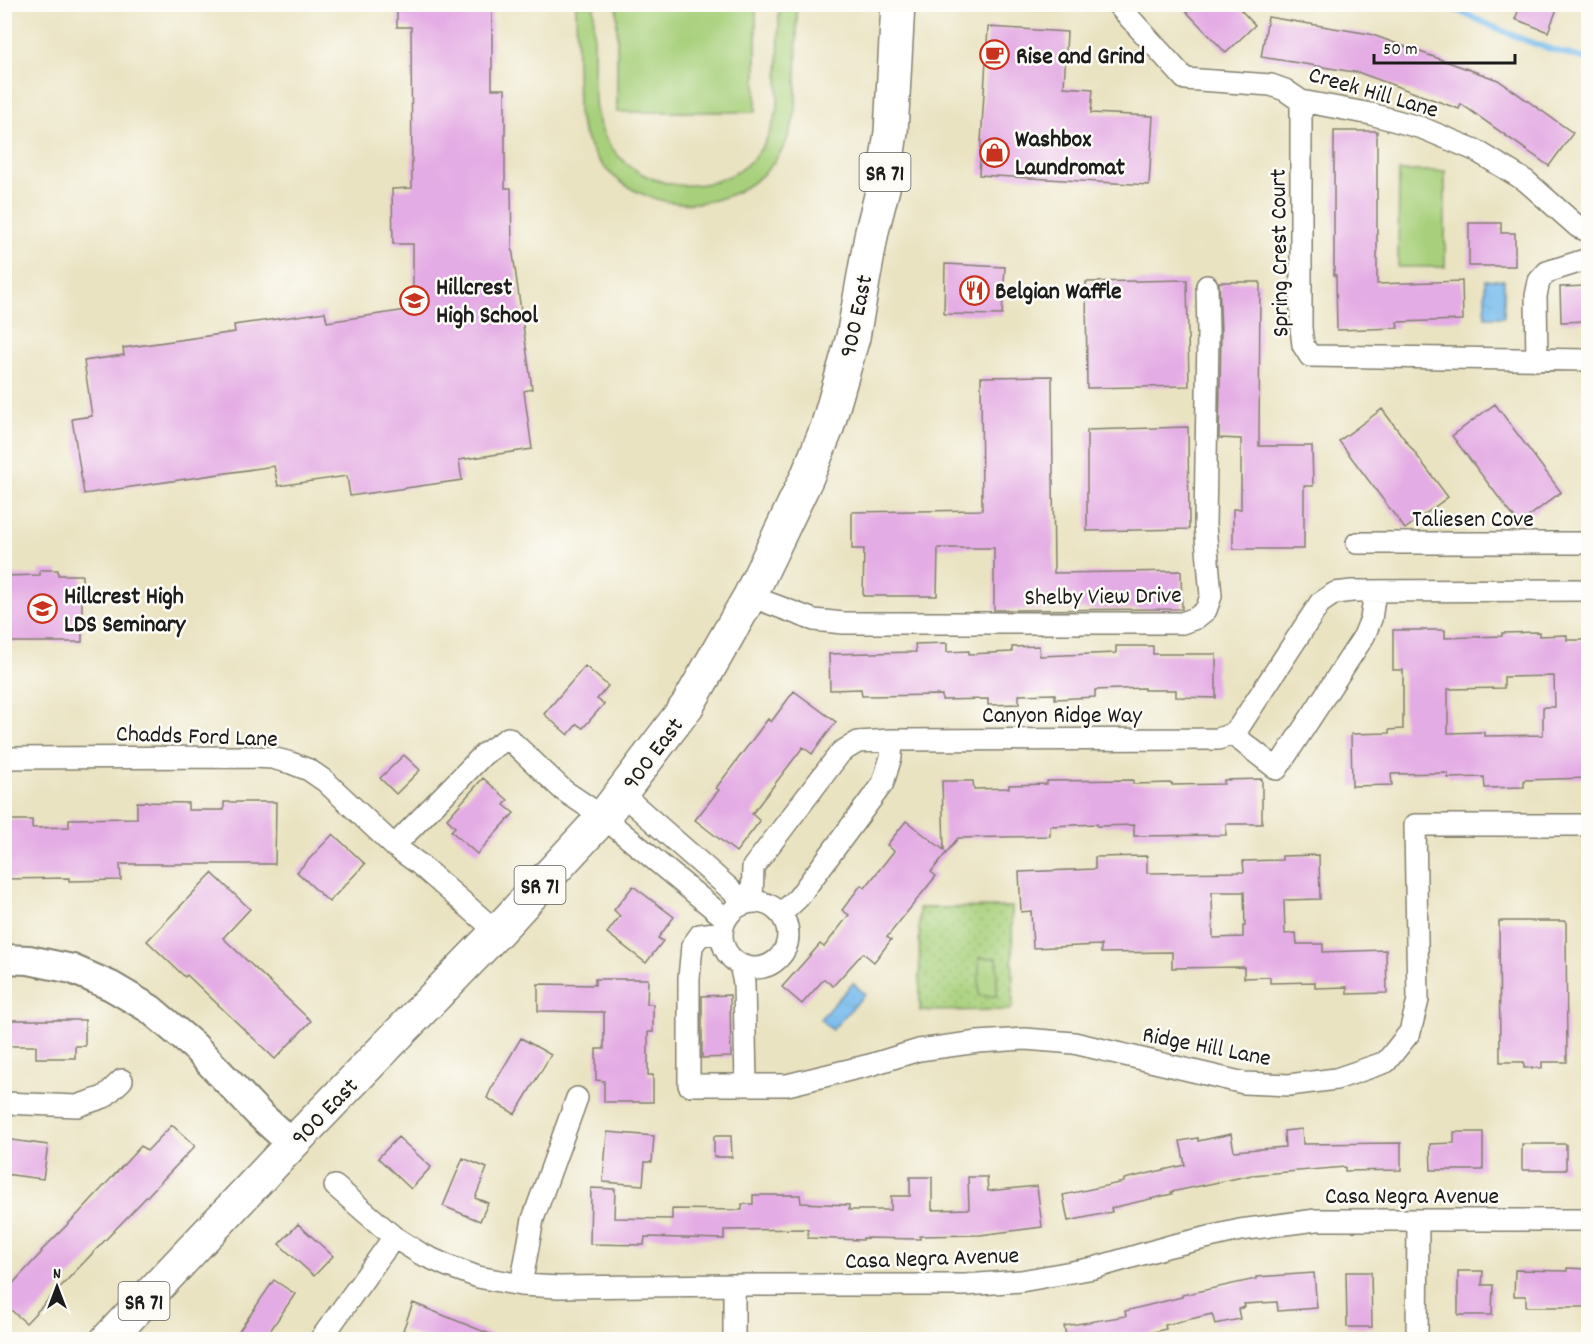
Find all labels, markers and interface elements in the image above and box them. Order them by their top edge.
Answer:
scale bar [1374,27,1515,65]
text: 50 m [1383,38,1418,63]
cafe icon: Rise and Grind [979,39,1011,71]
place label: Rise and Grind [1016,41,1145,75]
street label: Creek Hill Lane [1304,59,1442,129]
place label: Washbox Laundromat [1015,124,1125,186]
shop icon: Washbox Laundromat [978,136,1010,168]
road number: SR 71 [860,153,910,191]
street label: Spring Crest Court [1263,168,1299,337]
place label: Hillcrest High School [436,272,538,334]
street label: 900 East [833,272,883,361]
restaurant icon: Belgian Waffle [958,274,990,306]
place label: Belgian Waffle [995,276,1122,310]
school or university icon: Hillcrest High School [399,284,431,316]
street label: Taliesen Cove [1412,504,1534,538]
street label: Shelby View Drive [1024,580,1182,616]
place label: Hillcrest High LDS Seminary [64,581,187,643]
school or university icon: Hillcrest High LDS Seminary [27,593,59,625]
street label: Canyon Ridge Way [982,700,1143,734]
street label: 900 East [616,711,693,798]
street label: Chadds Ford Lane [115,718,278,758]
road number: SR 71 [514,866,566,904]
street label: Ridge Hill Lane [1139,1019,1274,1077]
street label: 900 East [285,1071,368,1155]
street label: Casa Negra Avenue [1325,1181,1499,1215]
street label: Casa Negra Avenue [844,1240,1020,1280]
north arrow [27,1257,87,1317]
text: N [53,1263,61,1286]
road number: SR 71 [118,1282,170,1320]

